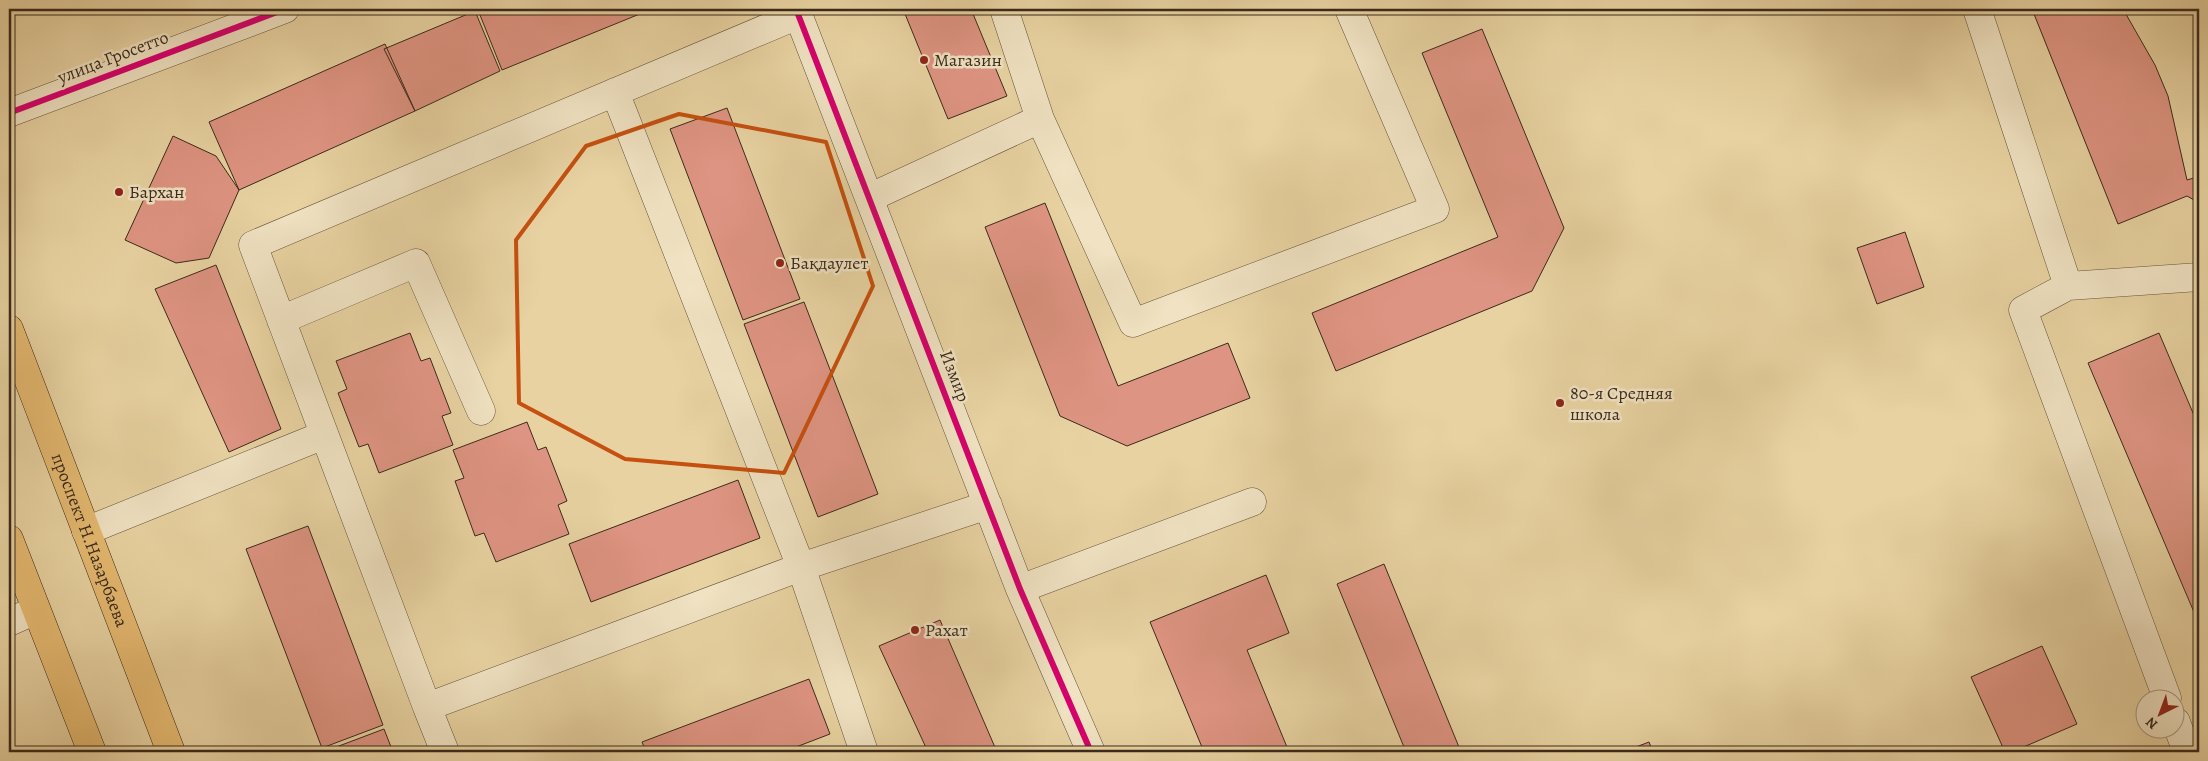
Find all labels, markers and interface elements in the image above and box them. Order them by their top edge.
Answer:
street label: улица Гросетто [53,25,172,90]
place label: Магазин [934,48,1002,72]
marker: Магазин [918,54,930,66]
place label: Бархан [129,180,184,204]
marker: Бархан [113,186,125,198]
place label: Бақдаулет [790,251,869,275]
marker: Бақдаулет [774,257,786,269]
street label: Измир [934,347,976,405]
place label: 80-я Средняя школа [1570,381,1673,426]
marker: 80-я Средняя школа [1554,397,1566,409]
street label: проспект Н.Назарбаева [46,450,134,631]
place label: Рахат [925,618,968,642]
marker: Рахат [909,624,921,636]
north arrow [2136,688,2186,738]
text: N [2141,713,2162,734]

